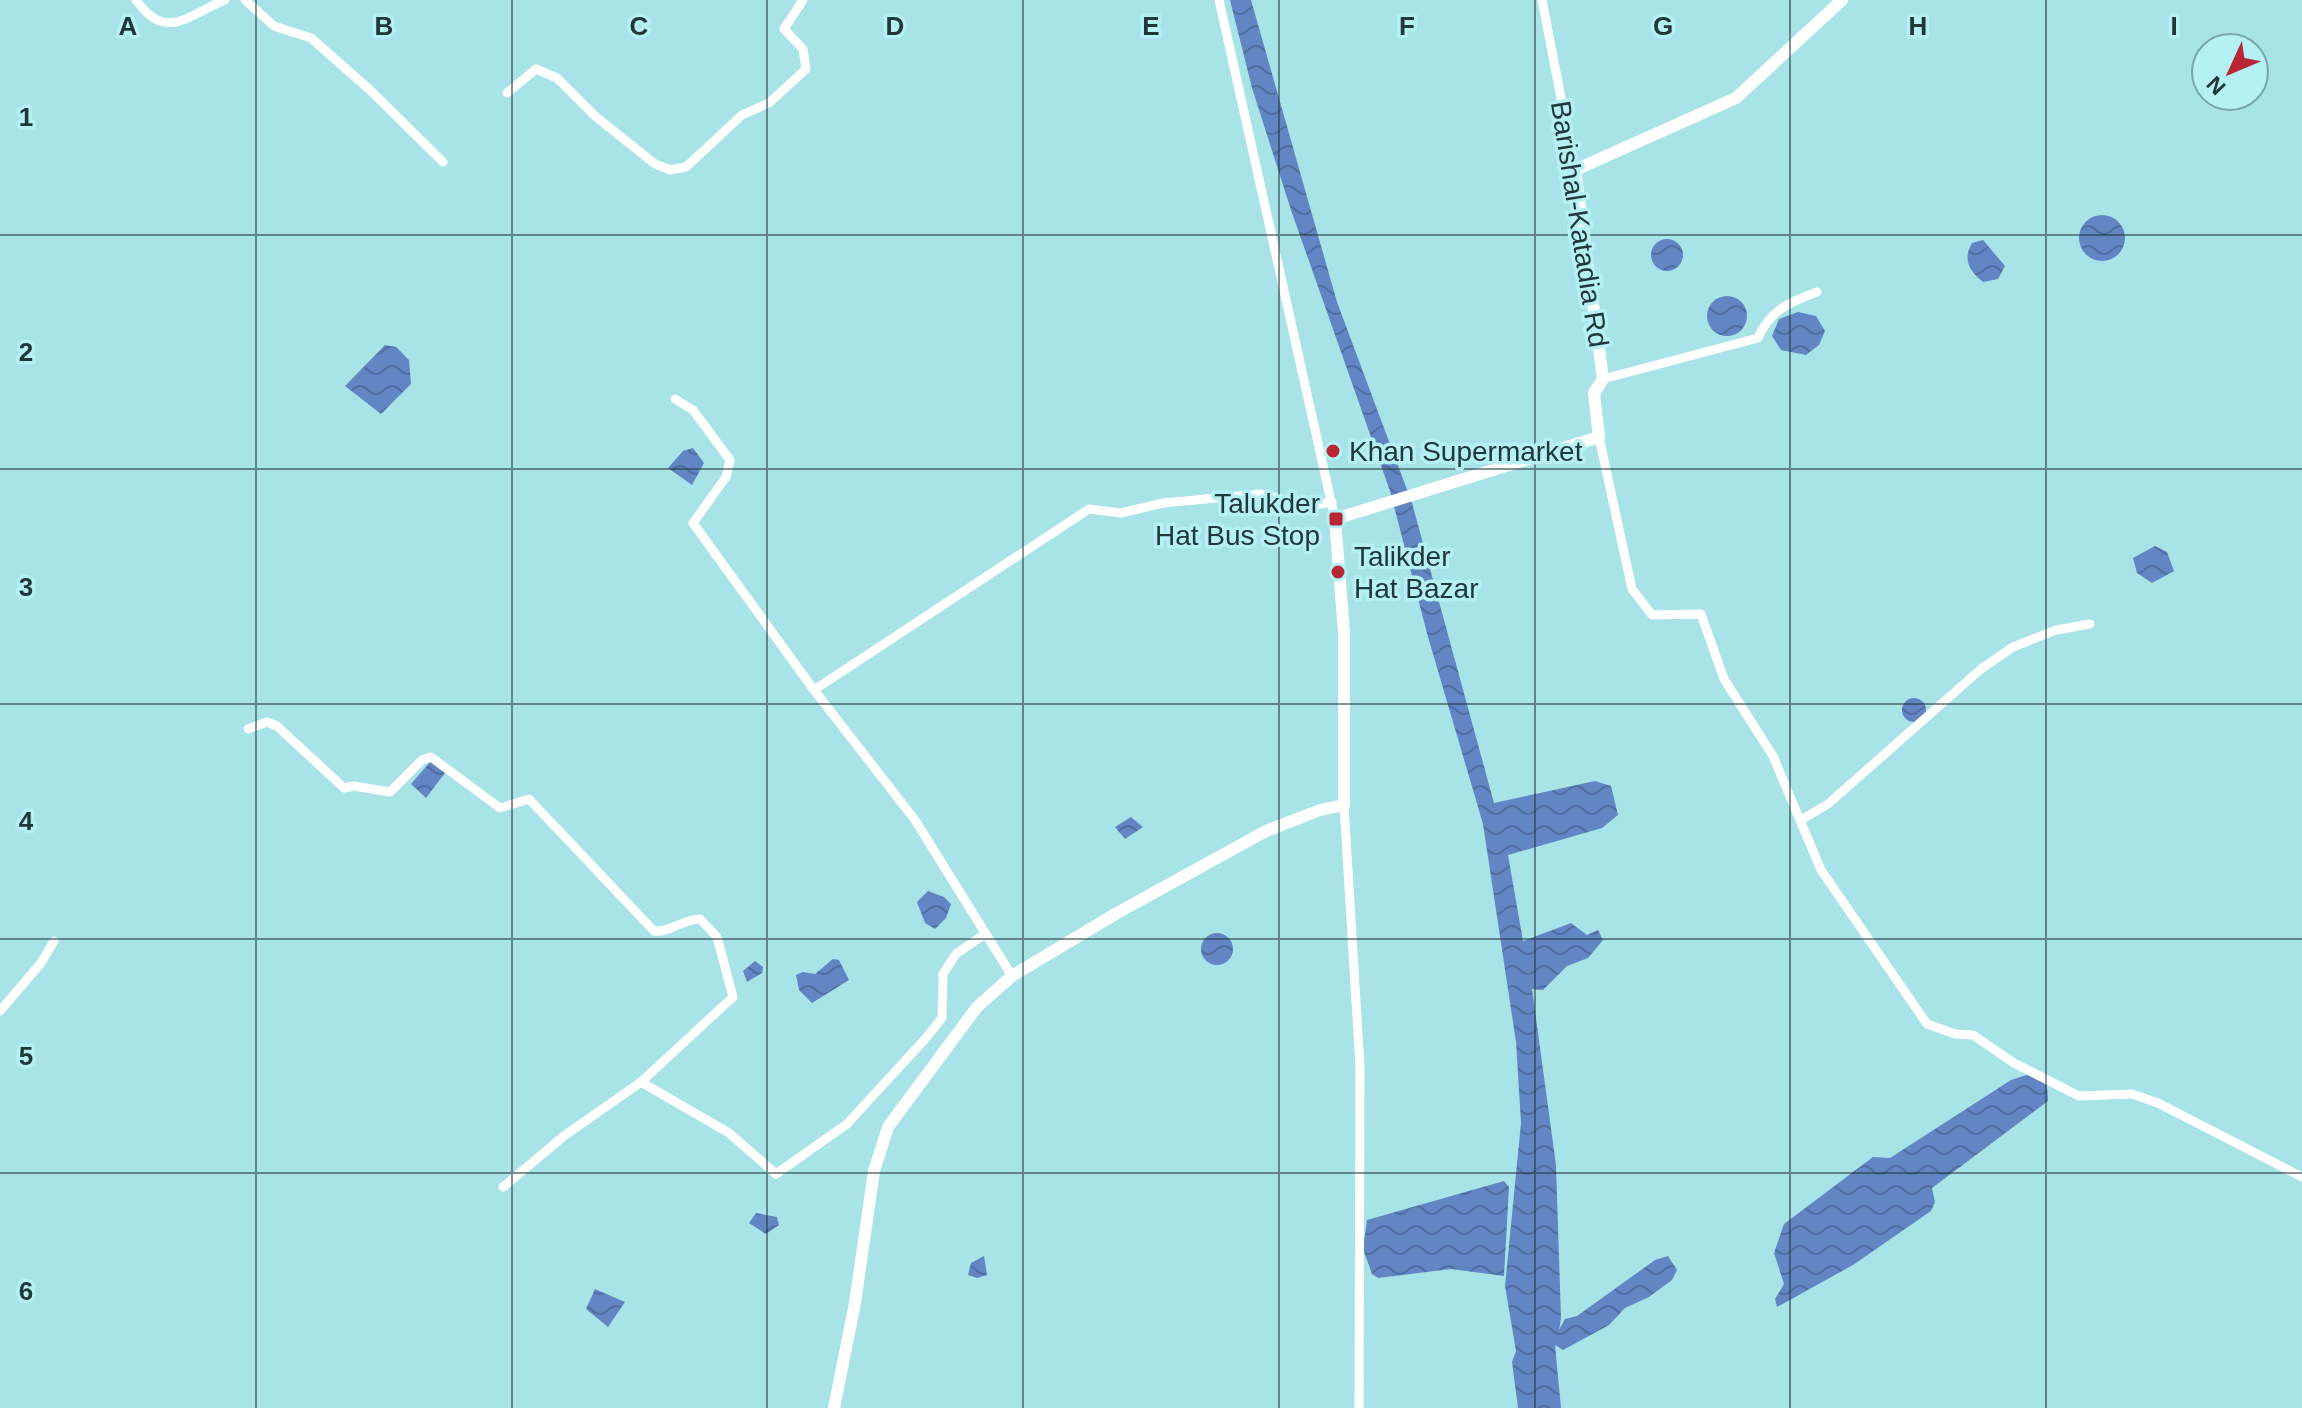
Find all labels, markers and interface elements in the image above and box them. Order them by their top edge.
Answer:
text: A [119,11,138,41]
text: B [375,11,393,41]
text: C [630,11,649,41]
text: D [886,11,904,41]
text: E [1142,11,1160,41]
text: F [1399,11,1415,41]
text: G [1653,11,1673,41]
text: H [1909,11,1927,41]
text: I [2170,11,2178,41]
north arrow [2190,32,2270,112]
text: N [2201,71,2230,100]
street label: Barishal-Katadia Rd [1545,99,1614,349]
text: 1 [19,102,33,132]
text: 2 [19,337,33,367]
place label: Khan Supermarket [1349,436,1583,467]
marker: Khan Supermarket [1324,442,1342,460]
place label: Talukder Hat Bus Stop [1155,488,1320,551]
marker: Talukder Hat Bus Stop [1327,510,1345,528]
place label: Talikder Hat Bazar [1354,541,1479,604]
marker: Talikder Hat Bazar [1329,563,1347,581]
text: 3 [19,572,33,602]
text: 4 [19,806,34,836]
text: 5 [19,1041,33,1071]
text: 6 [19,1276,33,1306]

